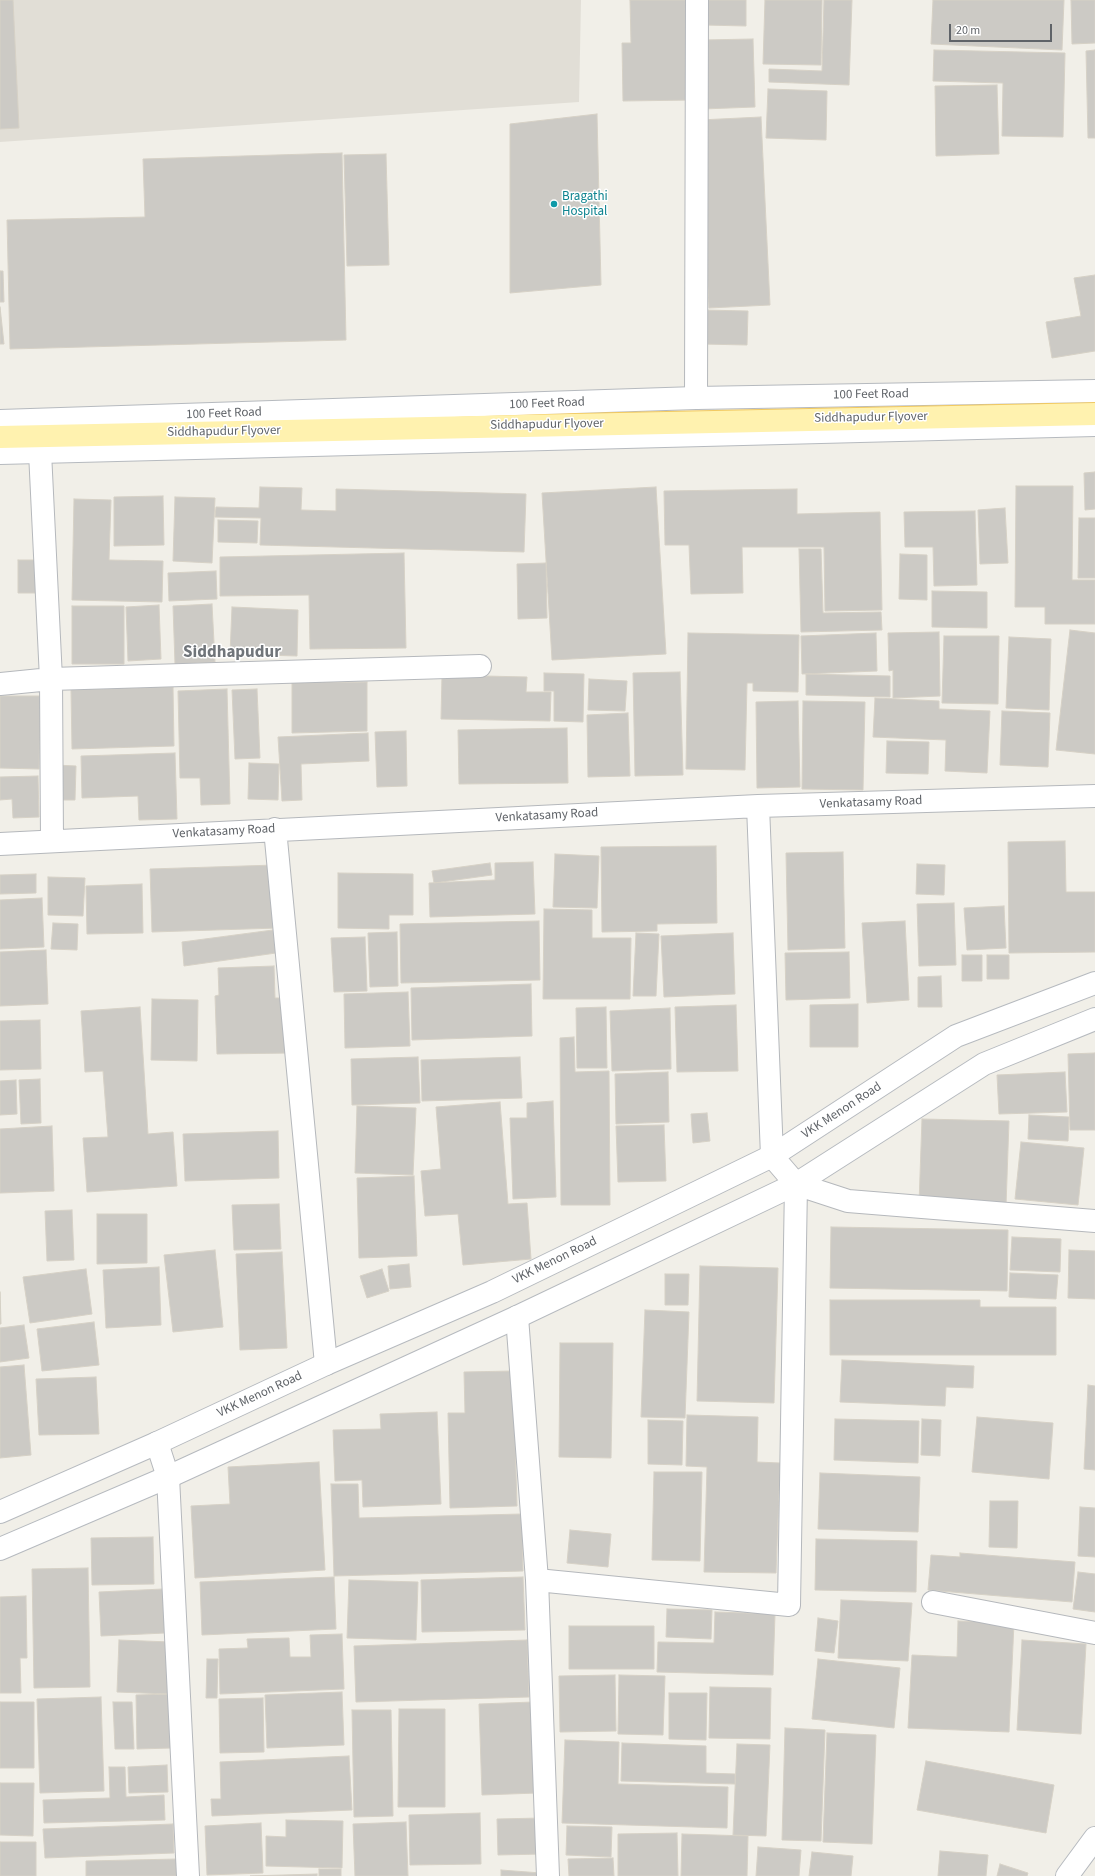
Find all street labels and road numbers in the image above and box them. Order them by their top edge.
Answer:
street label: 100 Feet Road [833,387,909,403]
street label: 100 Feet Road [509,395,585,413]
street label: 100 Feet Road [186,405,262,423]
street label: Siddhapudur Flyover [814,409,928,427]
street label: Siddhapudur Flyover [490,416,604,434]
street label: Siddhapudur Flyover [167,423,281,441]
street label: Venkatasamy Road [819,793,923,813]
street label: Venkatasamy Road [495,806,599,826]
street label: Venkatasamy Road [172,822,276,842]
street label: VKK Menon Road [799,1079,885,1143]
street label: VKK Menon Road [510,1234,600,1288]
street label: VKK Menon Road [215,1368,305,1422]

